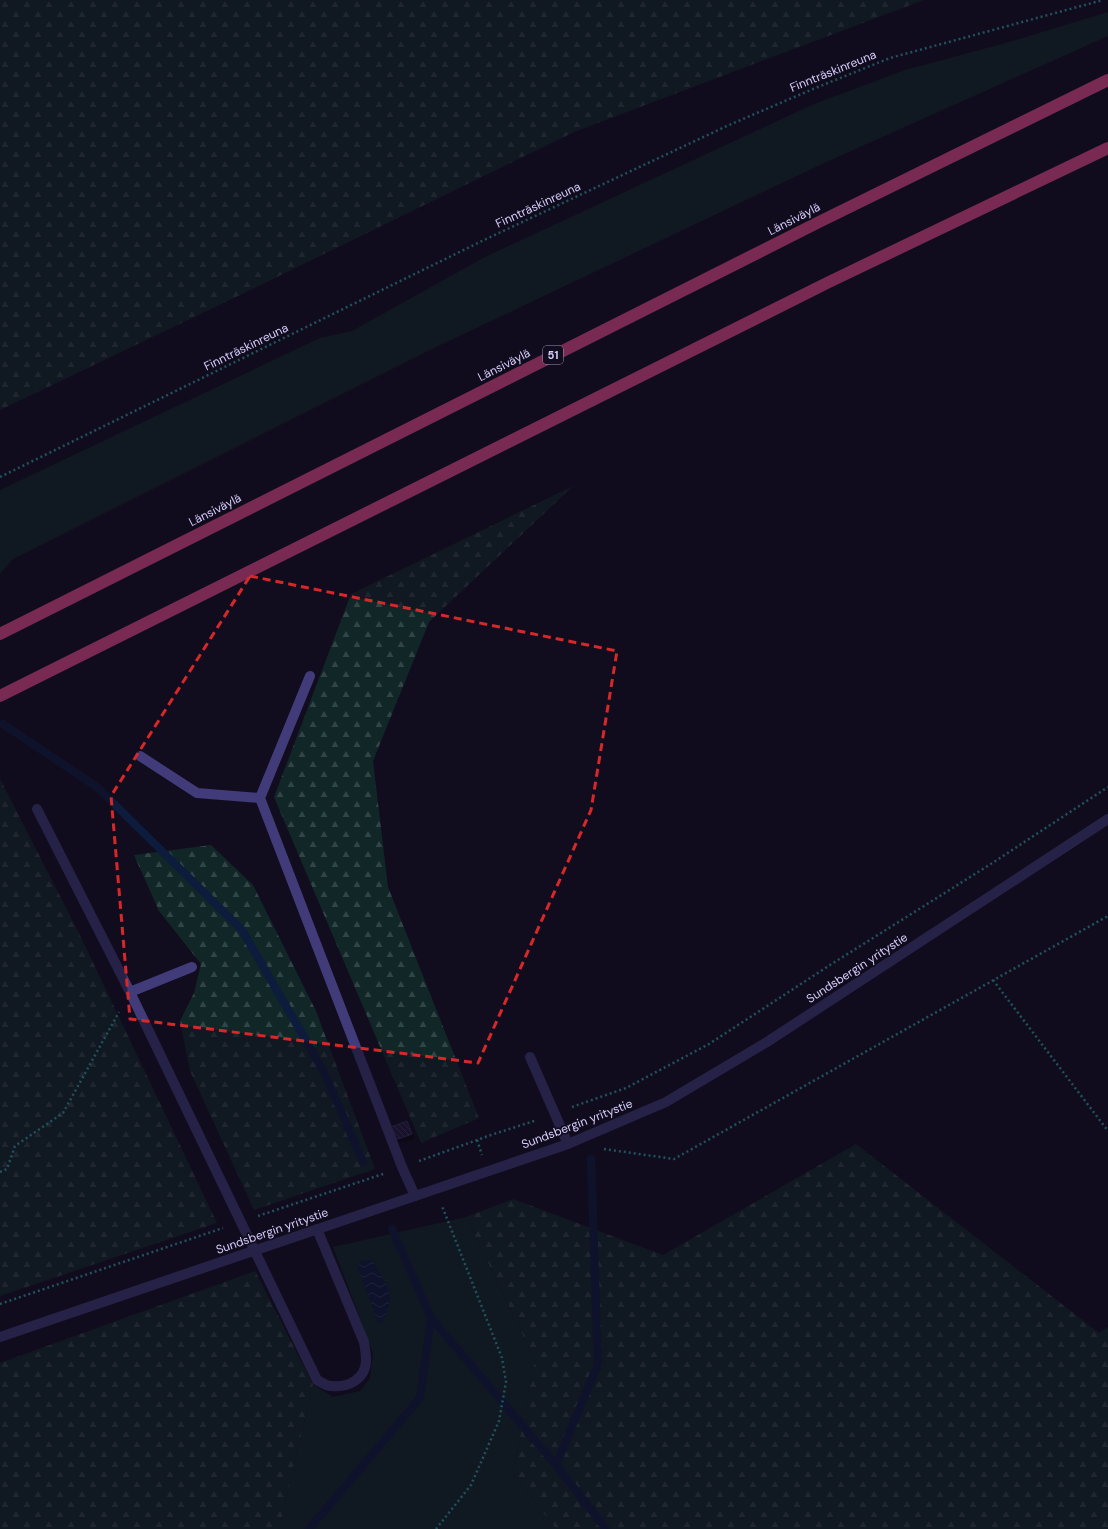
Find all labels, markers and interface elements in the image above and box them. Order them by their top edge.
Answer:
street label: Finnträskinreuna [787,46,879,96]
street label: Finnträskinreuna [493,178,583,232]
street label: Länsiväylä [765,199,823,239]
street label: Finnträskinreuna [201,320,291,374]
street label: Länsiväylä [475,345,533,385]
road number: 51 [543,346,563,364]
street label: Länsiväylä [186,490,244,530]
street label: Sundsbergin yritystie [803,929,911,1007]
street label: Sundsbergin yritystie [519,1095,635,1153]
street label: Sundsbergin yritystie [214,1204,330,1258]

